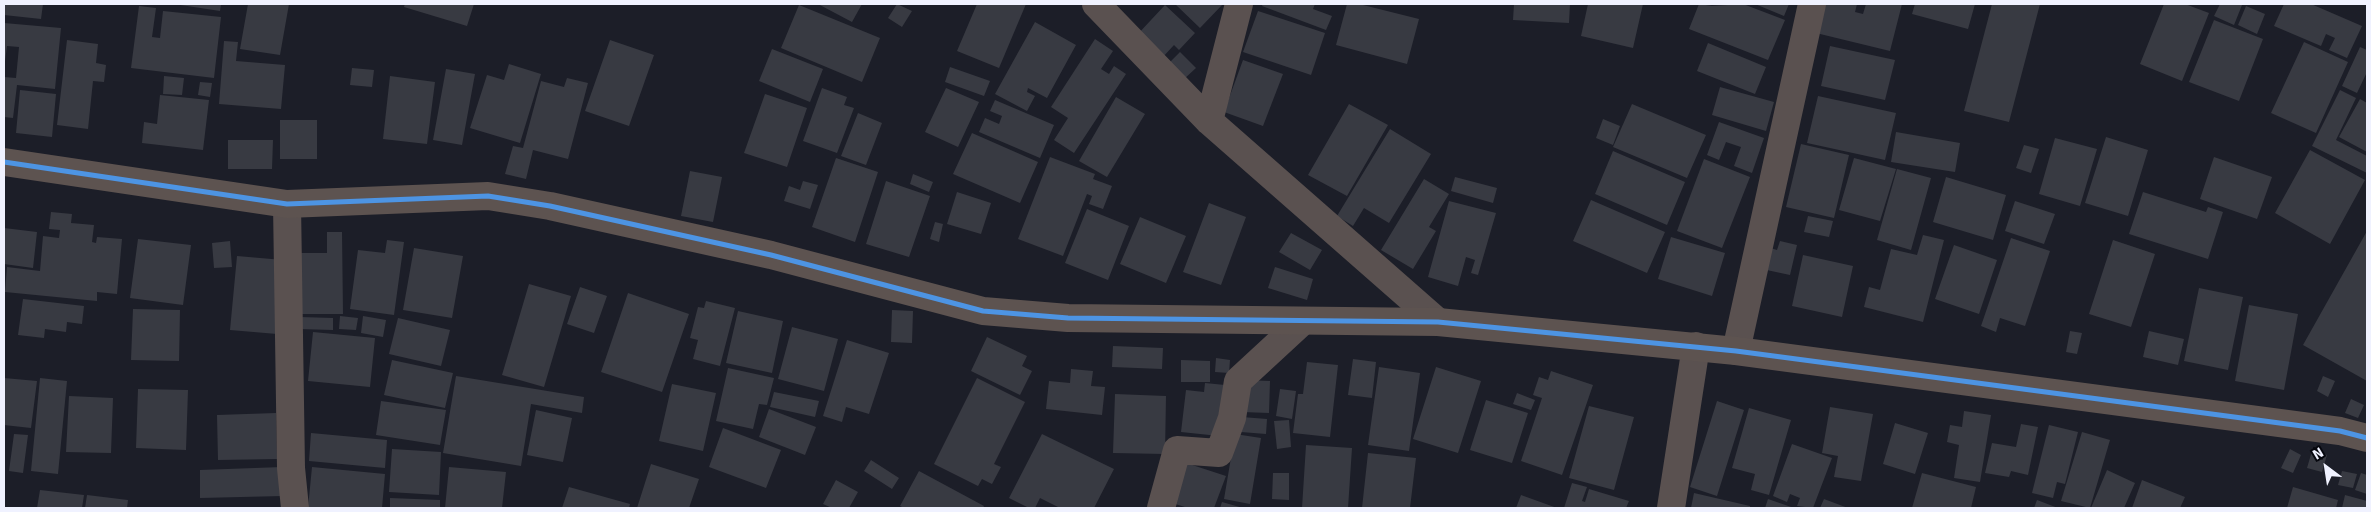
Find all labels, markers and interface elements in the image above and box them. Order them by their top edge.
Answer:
north arrow [2301,442,2351,492]
text: N [2309,444,2327,464]

